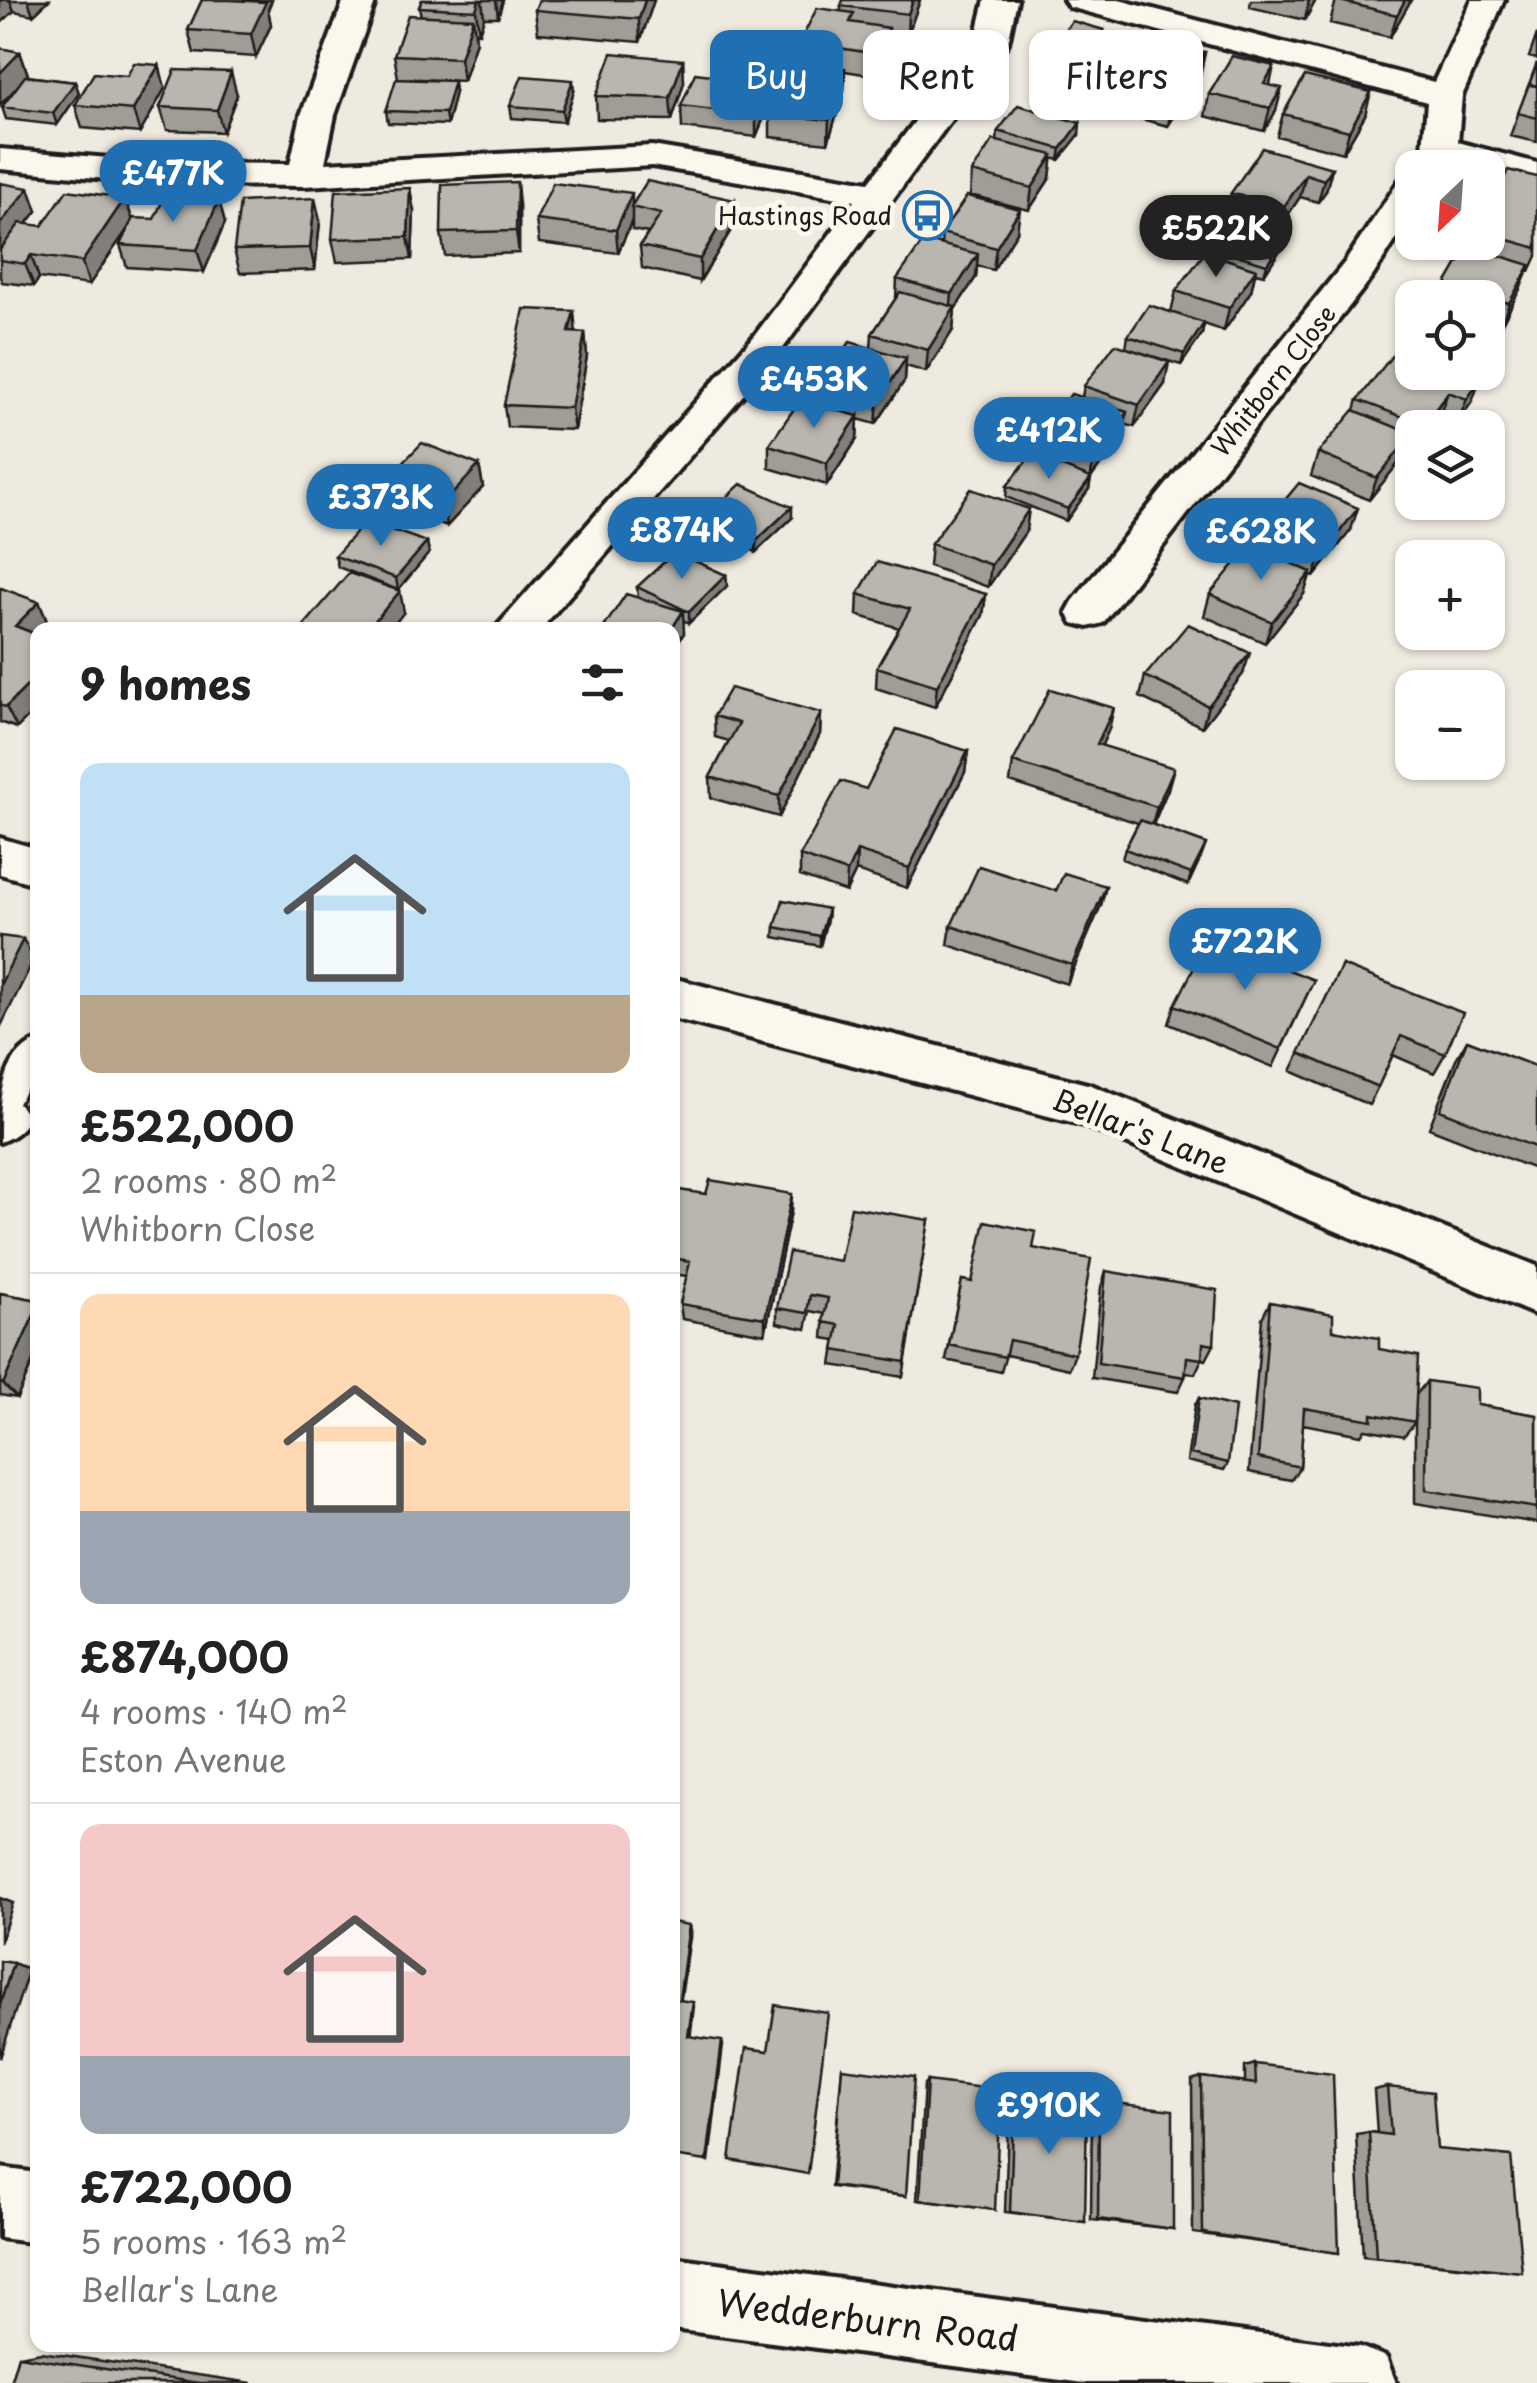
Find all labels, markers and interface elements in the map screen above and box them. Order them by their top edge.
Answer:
chip: Buy [710,30,843,120]
chip: Rent [863,30,1009,120]
chip: Filters [1029,30,1203,120]
pin: £477K [103,140,243,225]
text: £477K [122,148,224,196]
north arrow [1395,150,1505,260]
map controls [1395,150,1505,780]
bus stop icon: Hastings Road [901,189,953,241]
pin: £522K [1146,195,1286,280]
place label: Hastings Road [718,196,892,234]
text: £522K [1161,203,1271,251]
button: locate [1395,280,1505,390]
street label: Whitborn Close [1201,296,1345,464]
pin: £453K [744,346,884,431]
text: £453K [760,354,868,402]
pin: £412K [979,397,1119,482]
text: £412K [996,405,1102,453]
button: layers [1395,410,1505,520]
pin: £373K [311,464,451,549]
text: £373K [328,472,434,520]
pin: £874K [612,497,752,582]
pin: £628K [1191,498,1331,583]
text: £874K [630,505,734,553]
text: £628K [1206,506,1316,554]
button: + [1395,540,1505,650]
text: 9 homes [80,651,251,714]
icon: filters [575,655,630,710]
button: − [1395,670,1505,780]
icon: home [265,828,445,1008]
pin: £722K [1175,908,1315,993]
text: £722K [1191,916,1299,964]
street label: Bellar's Lane [1046,1076,1236,1184]
text: £522,000 [80,1093,294,1156]
text: 2 rooms · 80 m² [80,1156,337,1204]
text: Whitborn Close [80,1204,315,1252]
icon: home [265,1359,445,1539]
text: £874,000 [80,1624,289,1687]
text: 4 rooms · 140 m² [80,1687,348,1735]
text: Eston Avenue [80,1735,286,1783]
icon: home [265,1889,445,2069]
pin: £910K [979,2072,1119,2157]
text: £910K [997,2080,1101,2128]
text: £722,000 [80,2154,292,2217]
text: 5 rooms · 163 m² [80,2217,347,2265]
text: Bellar's Lane [80,2265,278,2313]
street label: Wedderburn Road [714,2274,1022,2364]

